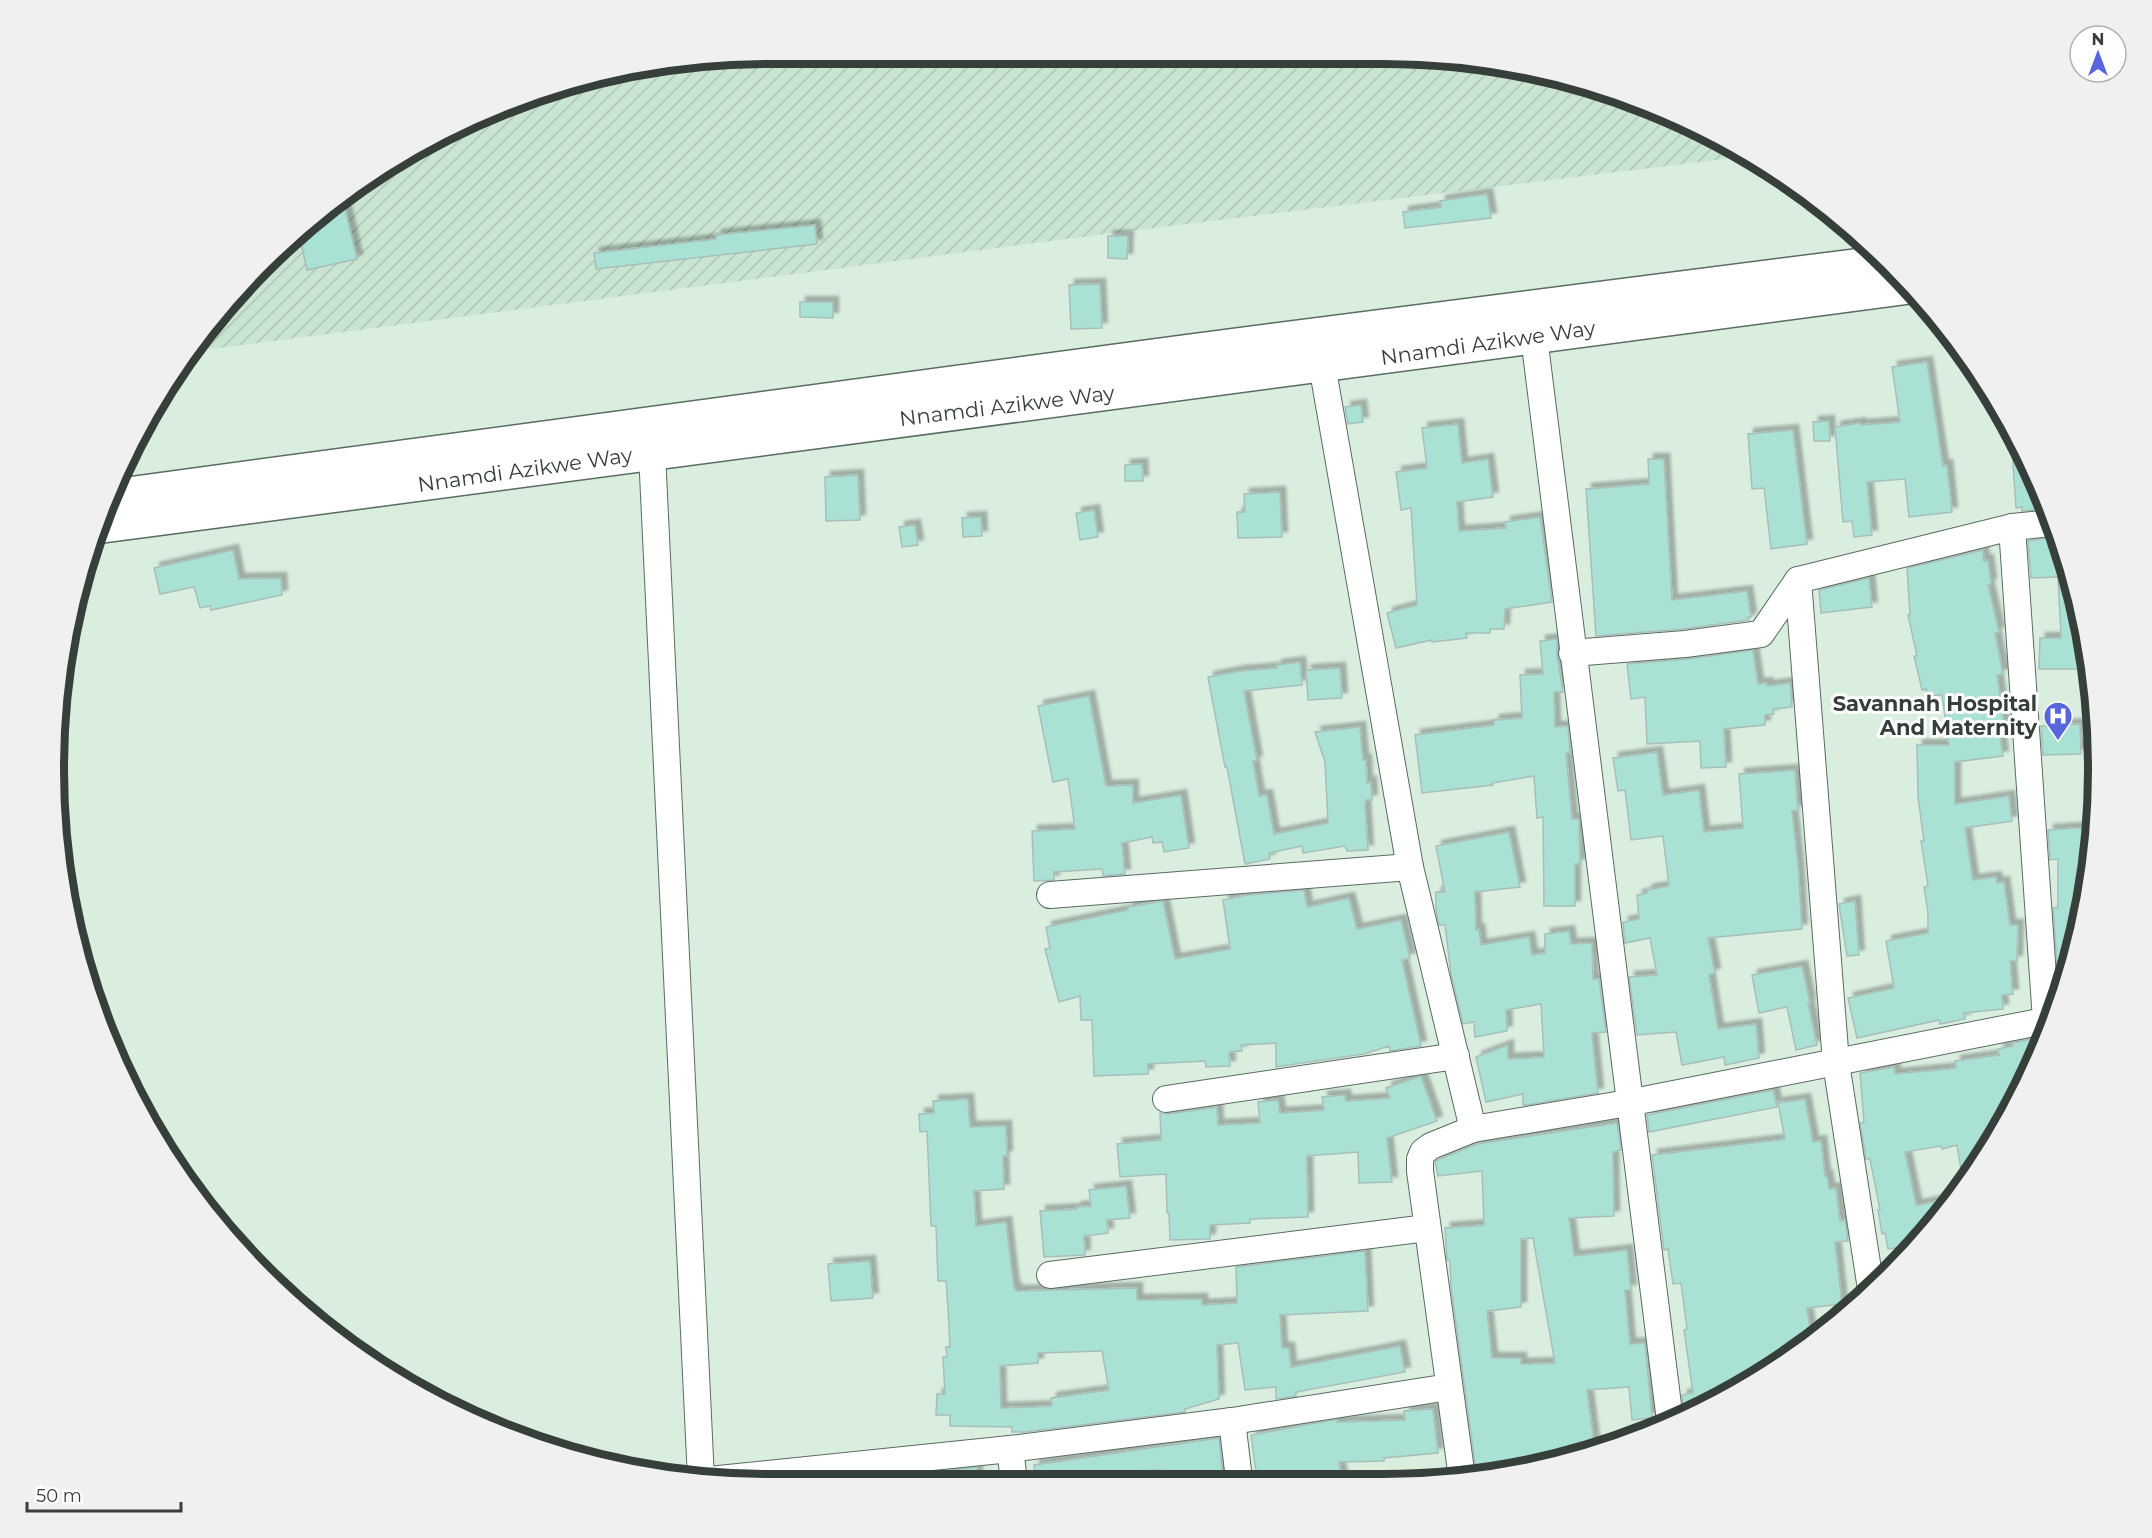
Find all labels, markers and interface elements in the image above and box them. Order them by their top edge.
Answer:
north arrow [2068,24,2128,84]
text: N [2092,30,2104,49]
street label: Nnamdi Azikwe Way [1379,315,1598,370]
street label: Nnamdi Azikwe Way [898,380,1117,431]
street label: Nnamdi Azikwe Way [416,442,635,497]
place label: Savannah Hospital And Maternity [1833,691,2037,740]
hospital icon: Savannah Hospital And Maternity [2042,700,2074,742]
scale bar [27,1475,182,1513]
text: 50 m [36,1485,82,1507]

